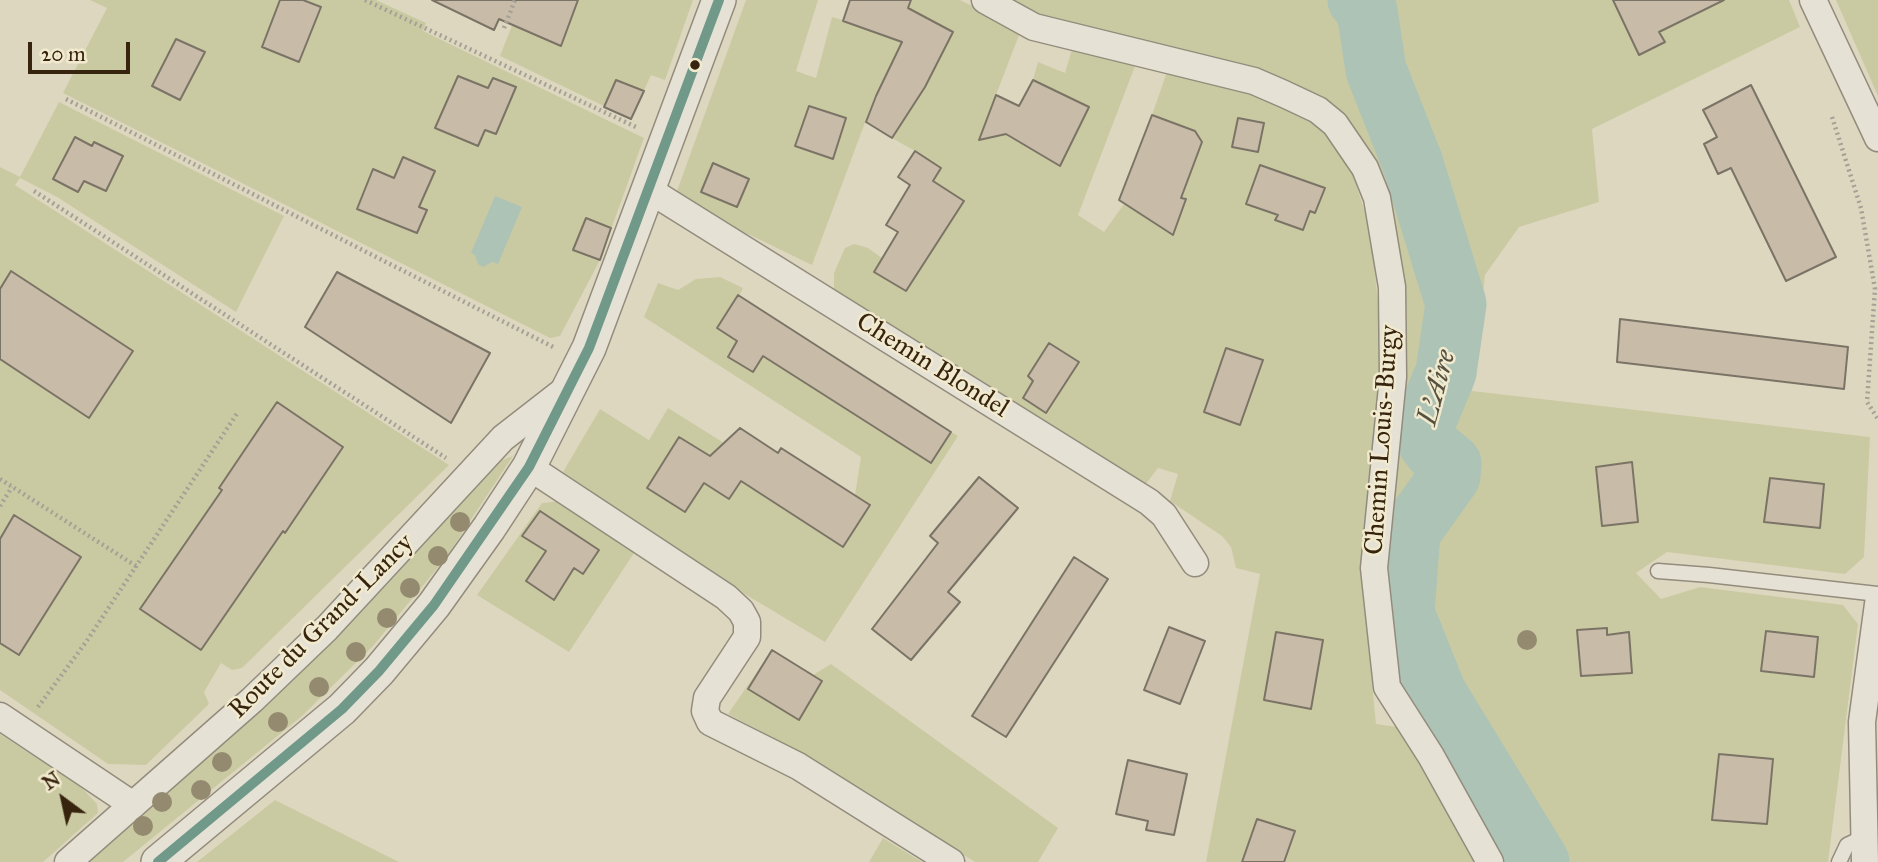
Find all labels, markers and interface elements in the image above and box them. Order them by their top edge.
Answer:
scale bar [32,28,133,72]
text: 20 m [41,41,86,67]
unlabelled marker [688,58,702,72]
street label: Chemin Blondel [850,307,1014,425]
street label: Chemin Louis-Burgy [1359,324,1407,556]
water label: L'Aire [1412,347,1464,429]
street label: Route du Grand-Lancy [223,528,421,726]
north arrow [28,764,98,834]
text: N [38,767,64,795]

